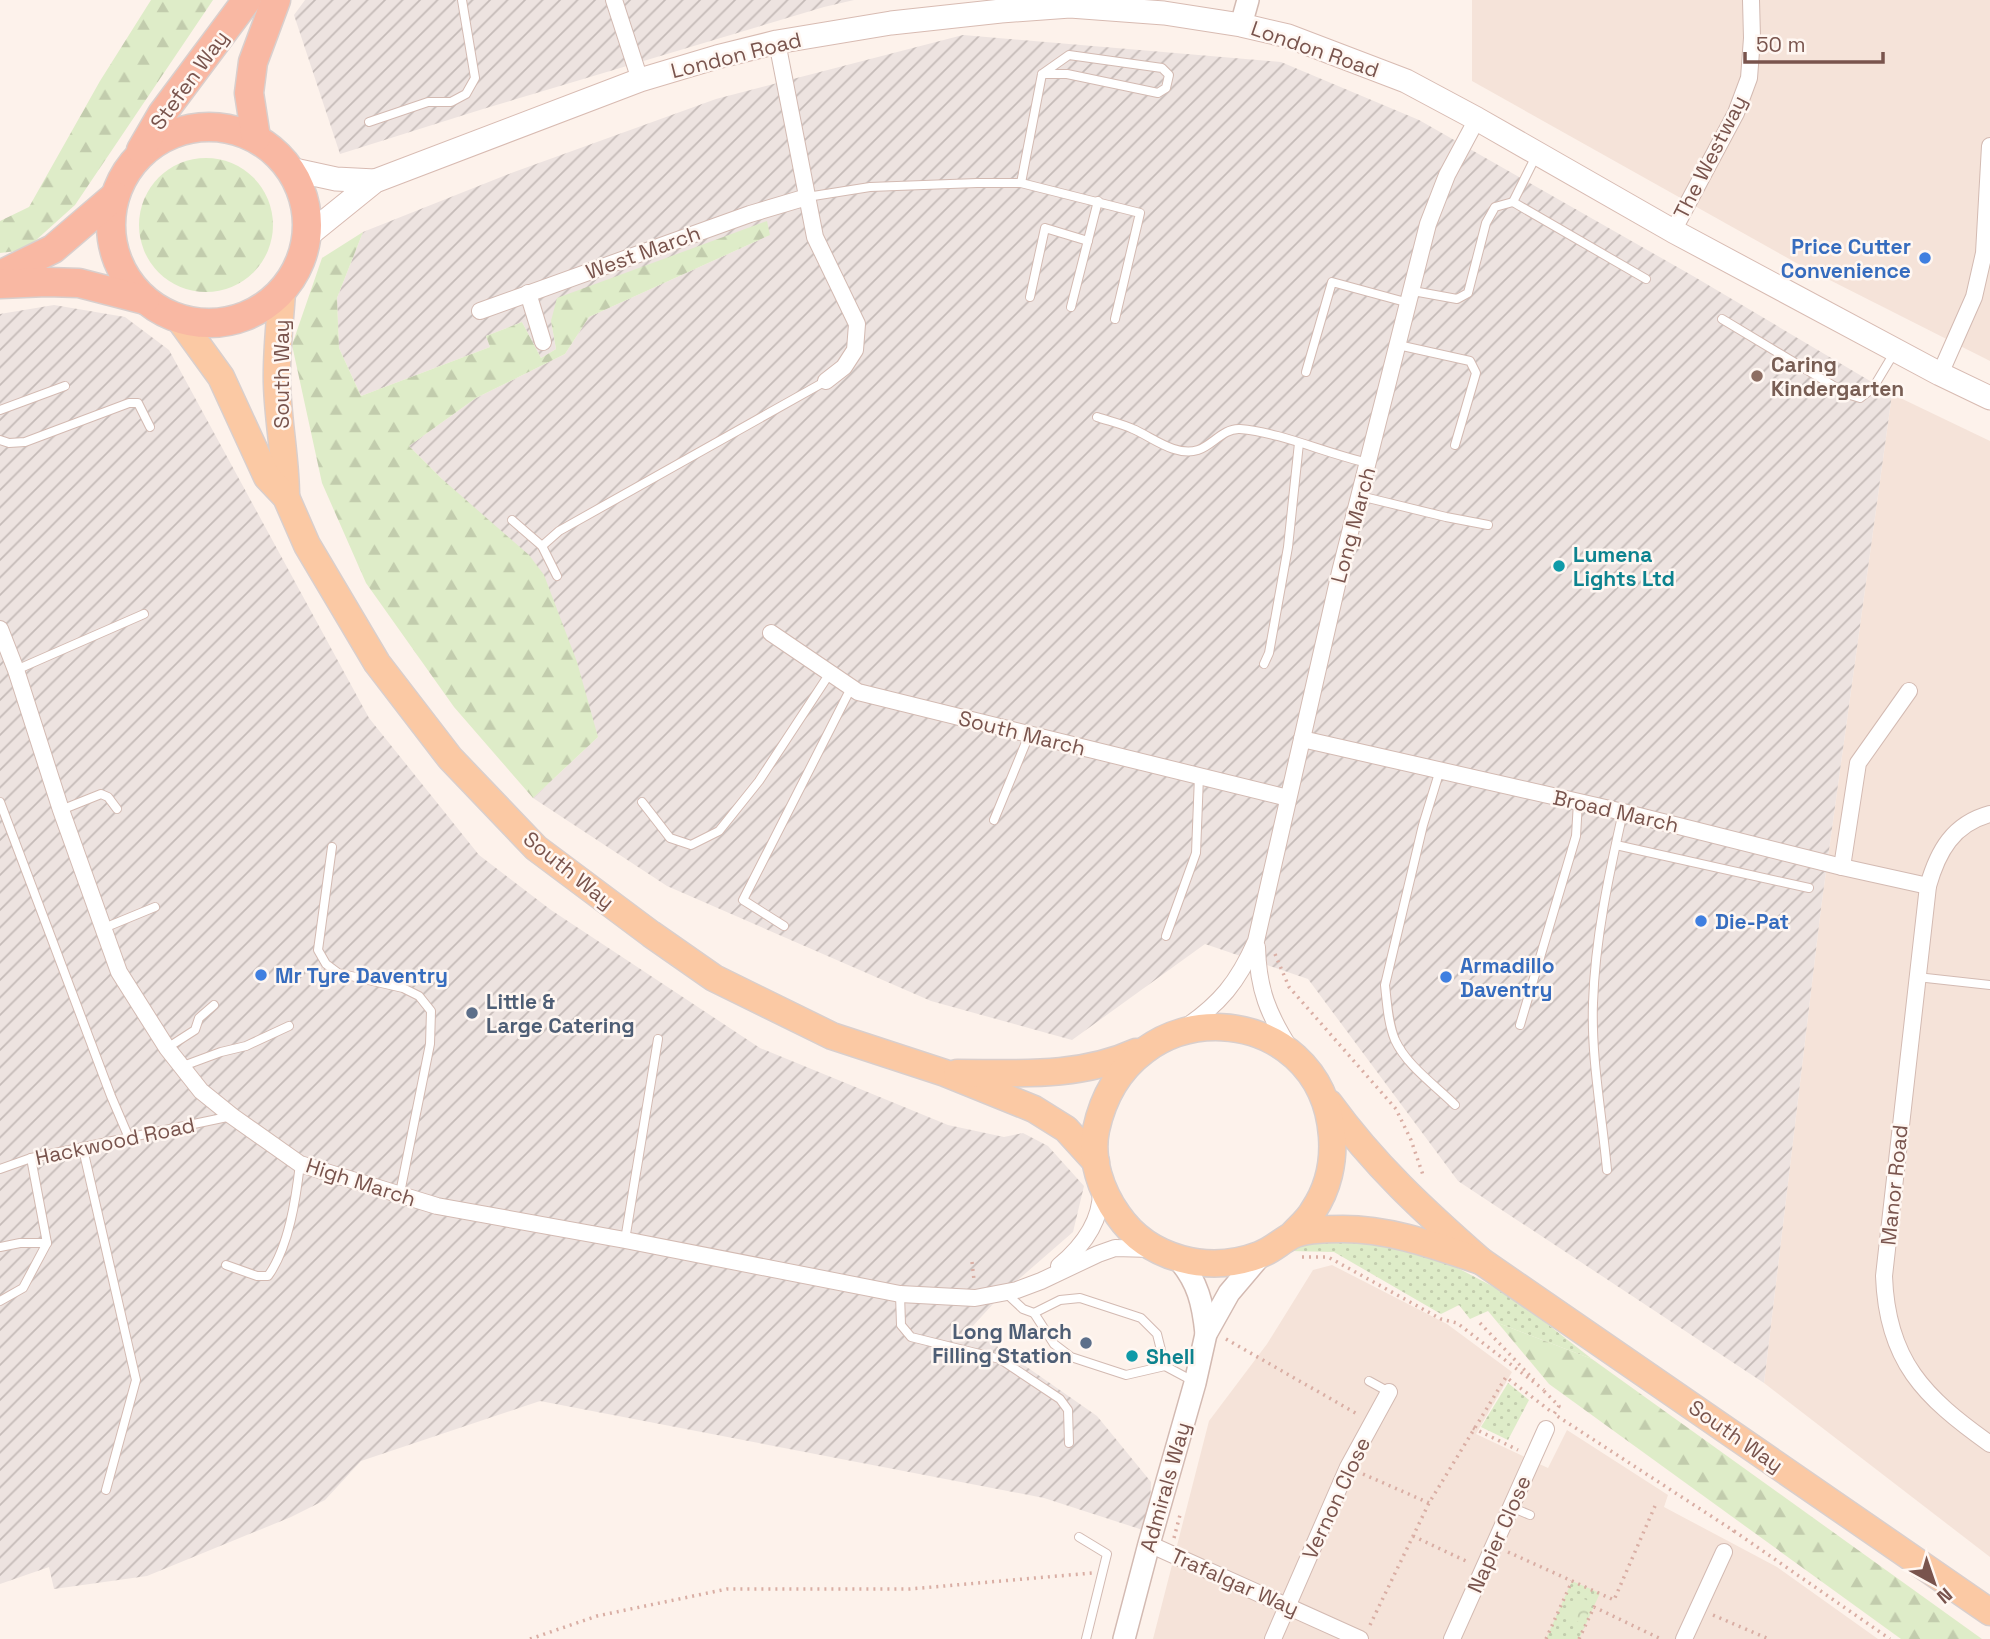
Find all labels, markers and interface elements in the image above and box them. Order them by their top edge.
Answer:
street label: London Road [1247,14,1383,84]
scale bar [1745,21,1883,65]
street label: Stefen Way [144,25,234,135]
street label: London Road [668,26,804,84]
text: 50 m [1756,31,1806,58]
street label: The Westway [1667,91,1753,223]
street label: West March [582,219,704,285]
place label: Price Cutter Convenience [1781,233,1911,284]
marker: Price Cutter Convenience [1917,250,1933,266]
street label: South Way [268,319,295,429]
place label: Caring Kindergarten [1771,351,1904,402]
marker: Caring Kindergarten [1749,368,1765,384]
street label: Long March [1325,464,1381,586]
place label: Lumena Lights Ltd [1573,541,1675,592]
marker: Lumena Lights Ltd [1551,558,1567,574]
street label: South March [956,704,1088,762]
street label: Broad March [1550,783,1682,839]
street label: South Way [518,825,620,915]
place label: Die-Pat [1715,908,1789,935]
marker: Die-Pat [1693,913,1709,929]
place label: Armadillo Daventry [1460,952,1555,1003]
place label: Mr Tyre Daventry [275,962,448,989]
marker: Mr Tyre Daventry [253,967,269,983]
marker: Armadillo Daventry [1438,969,1454,985]
place label: Little & Large Catering [486,988,635,1039]
marker: Little & Large Catering [464,1005,480,1021]
street label: Hackwood Road [33,1111,197,1171]
street label: Manor Road [1874,1123,1914,1247]
street label: High March [303,1152,419,1212]
place label: Long March Filling Station [932,1318,1072,1369]
marker: Long March Filling Station [1078,1335,1094,1351]
place label: Shell [1146,1343,1195,1370]
marker: Shell [1124,1348,1140,1364]
street label: South Way [1683,1394,1789,1478]
street label: Admirals Way [1134,1419,1196,1555]
street label: Vernon Close [1296,1433,1376,1563]
street label: Napier Close [1461,1471,1537,1597]
street label: Trafalgar Way [1167,1542,1303,1622]
north arrow [1899,1548,1969,1618]
text: N [1932,1582,1958,1609]

